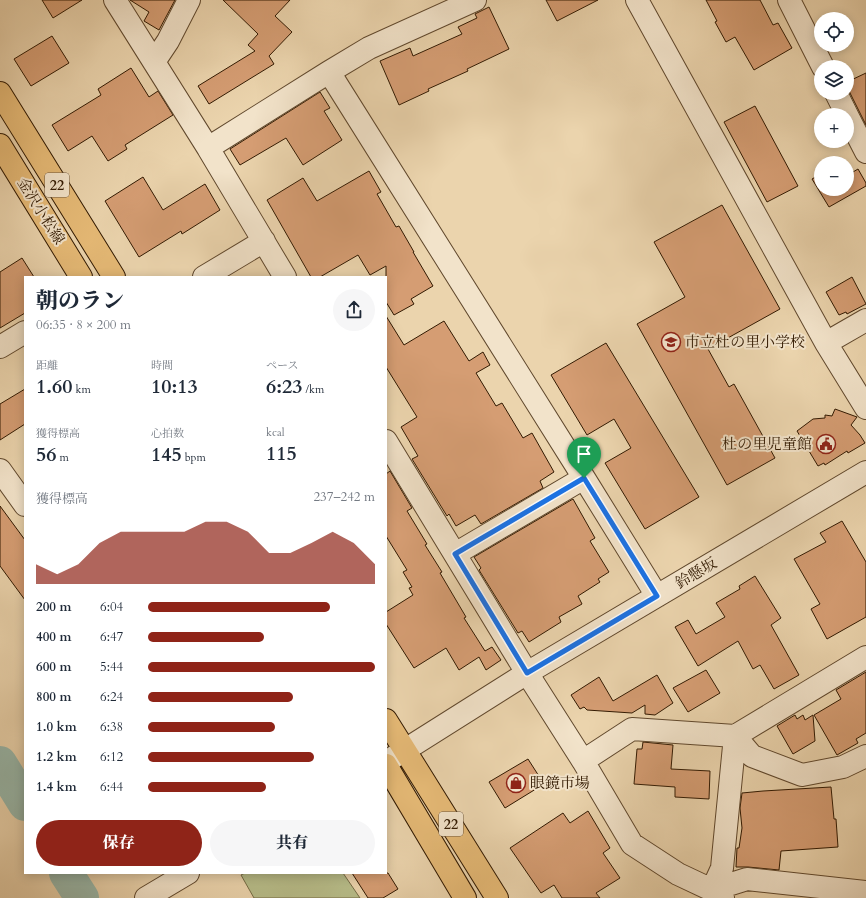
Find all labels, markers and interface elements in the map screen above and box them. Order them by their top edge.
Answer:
map controls [814,12,854,196]
button: locate [814,12,854,52]
button: layers [814,60,854,100]
button: + [814,108,854,148]
button: − [814,156,854,196]
road number: 22 [45,173,69,197]
street label: 金沢小松線 [13,174,69,248]
text: 朝のラン [36,286,124,316]
button: share [333,289,375,331]
text: 06:35 · 8 × 200 m [36,316,131,334]
school or university icon: 市立杜の里小学校 [660,331,682,353]
place label: 市立杜の里小学校 [685,332,805,352]
text: 距離 [36,358,58,373]
text: 時間 [151,358,173,373]
text: ペース [266,358,298,373]
text: 1.60 [36,373,73,400]
text: 10:13 [151,373,198,400]
text: 6:23 [266,373,303,400]
text: km [73,382,91,397]
text: /km [303,382,324,397]
text: kcal [266,425,284,440]
text: 獲得標高 [36,426,80,441]
text: 心拍数 [151,426,184,441]
public building icon: 杜の里児童館 [815,433,837,455]
place label: 杜の里児童館 [722,434,812,454]
pin [567,437,601,478]
text: 115 [266,440,297,467]
text: 56 [36,441,57,468]
text: 145 [151,441,182,468]
icon: arrive [573,443,595,465]
text: m [57,450,69,465]
text: bpm [182,450,206,465]
text: 237–242 m [313,488,375,506]
text: 獲得標高 [36,490,88,508]
street label: 鈴懸坂 [672,553,720,593]
text: 200 m [36,598,71,616]
text: 6:04 [100,598,123,616]
text: 400 m [36,628,71,646]
text: 6:47 [100,628,123,646]
text: 600 m [36,658,71,676]
text: 5:44 [100,658,123,676]
text: 800 m [36,688,71,706]
text: 6:24 [100,688,123,706]
text: 1.0 km [36,718,77,736]
text: 6:38 [100,718,123,736]
text: 1.2 km [36,748,77,766]
text: 6:12 [100,748,123,766]
shop icon: 眼鏡市場 [505,772,527,794]
place label: 眼鏡市場 [530,773,590,793]
text: 1.4 km [36,778,77,796]
text: 6:44 [100,778,123,796]
road number: 22 [439,812,463,836]
button: 保存 [36,820,202,866]
button: 共有 [210,820,375,866]

